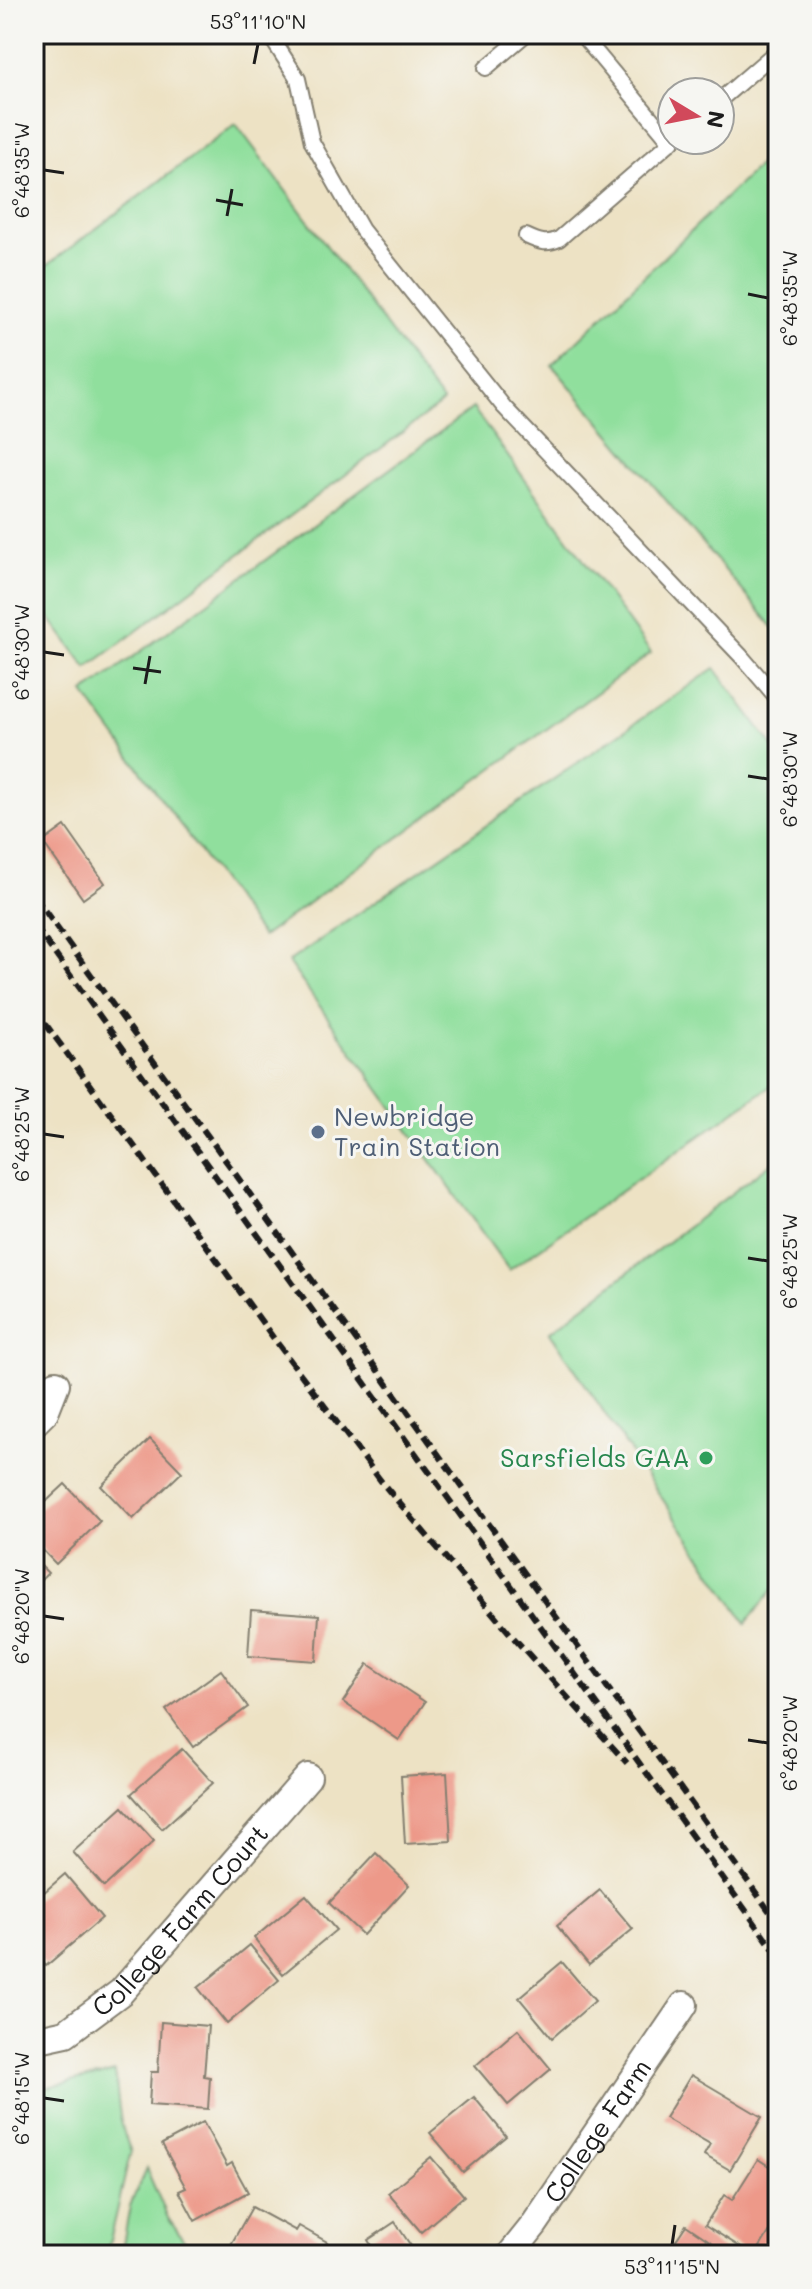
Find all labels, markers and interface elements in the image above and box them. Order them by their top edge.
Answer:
text: 53°11'10"N [210,8,306,34]
north arrow [656,76,736,156]
text: N [700,109,732,130]
text: 6°48'35"W [8,122,34,218]
text: 6°48'35"W [776,250,802,346]
text: 6°48'30"W [8,604,34,700]
text: 6°48'30"W [776,731,802,827]
text: 6°48'25"W [8,1086,34,1182]
place label: Newbridge Train Station [334,1099,500,1163]
marker: Newbridge Train Station [309,1123,327,1141]
text: 6°48'25"W [776,1213,802,1309]
place label: Sarsfields GAA [500,1440,690,1474]
marker: Sarsfields GAA [697,1449,715,1467]
text: 6°48'20"W [8,1568,34,1664]
text: 6°48'20"W [776,1695,802,1791]
street label: College Farm Court [85,1817,275,2024]
text: 6°48'15"W [8,2051,34,2145]
street label: College Farm [536,2052,658,2209]
text: 53°11'15"N [624,2253,720,2279]

